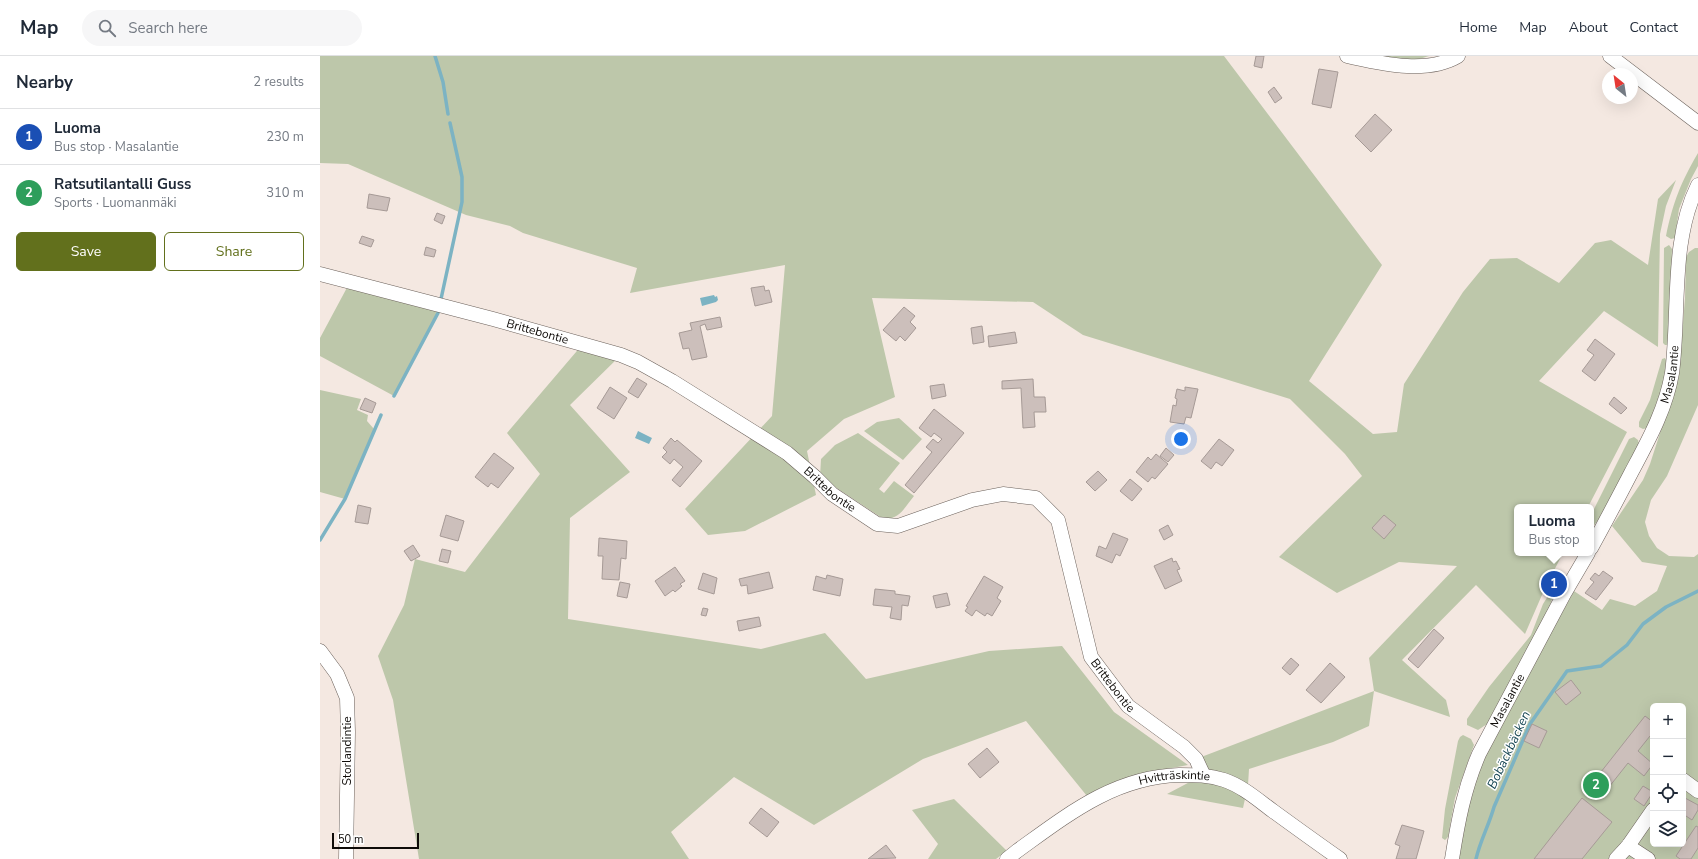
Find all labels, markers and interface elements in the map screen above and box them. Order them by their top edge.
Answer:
search box [82,10,362,46]
text: Map [20,15,58,41]
icon: search [96,17,118,39]
text: Search here [128,18,208,38]
text: Home [1459,18,1497,37]
text: Map [1519,18,1547,37]
text: About [1569,18,1608,37]
text: Contact [1630,18,1678,37]
north arrow [1602,68,1638,104]
text: Nearby [16,71,73,94]
text: 2 results [253,73,304,91]
text: Luoma [54,118,101,138]
text: 1 [25,128,33,146]
text: 230 m [266,128,304,146]
text: Bus stop · Masalantie [54,138,179,156]
text: Ratsutilantalli Guss [54,174,191,194]
text: 2 [25,184,33,202]
text: 310 m [266,184,304,202]
text: Sports · Luomanmäki [54,194,177,212]
button: Save [16,232,156,271]
button: Share [164,232,304,271]
street label: Brittebontie [505,315,570,348]
street label: Masalantie [1657,345,1683,405]
your location [1171,429,1191,449]
street label: Brittebontie [800,463,859,516]
popup [1514,504,1594,556]
text: Luoma [1528,511,1575,531]
text: Bus stop [1528,531,1580,549]
pin: 1 [1541,569,1567,599]
street label: Brittebontie [1087,655,1138,716]
street label: Masalantie [1486,671,1528,731]
map controls [1650,703,1686,847]
button: + [1650,703,1686,739]
water label: Bobäckbäcken [1483,708,1535,792]
street label: Storlandintie [339,716,355,786]
button: − [1650,739,1686,775]
street label: Hvitträskintie [1137,767,1211,789]
pin: 2 [1583,770,1609,800]
button: locate [1650,775,1686,811]
button: layers [1650,811,1686,847]
scale bar [332,831,419,850]
text: 50 m [338,832,363,847]

